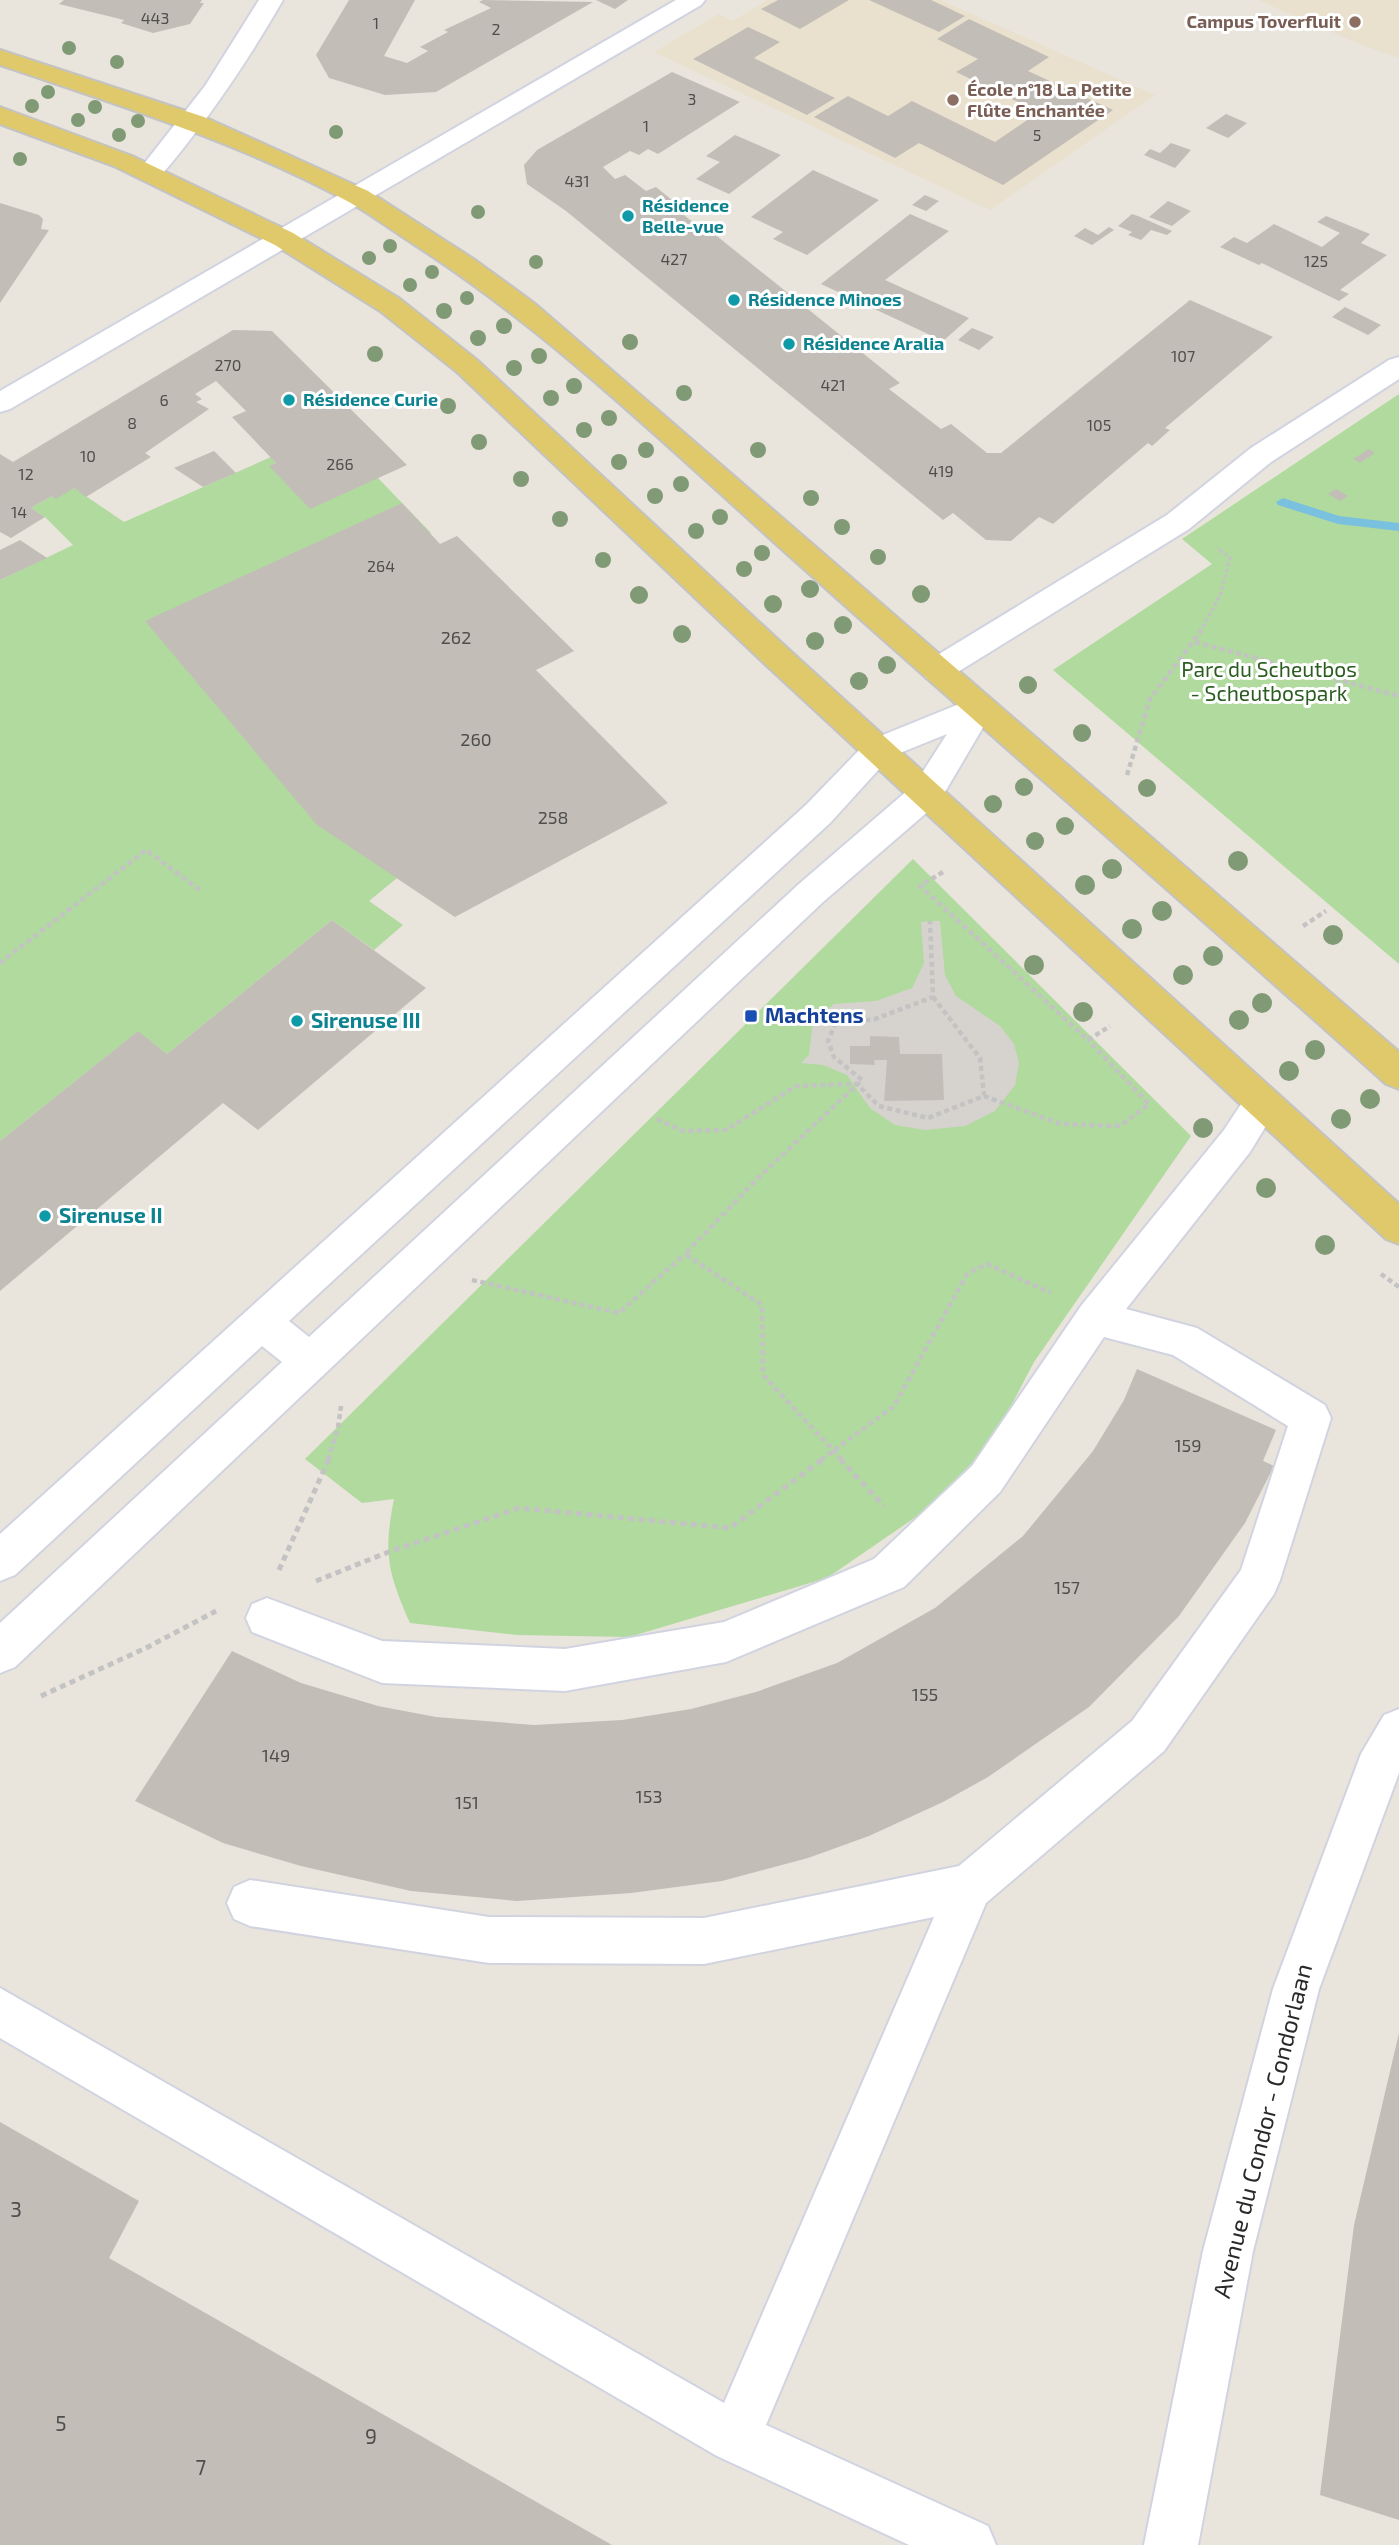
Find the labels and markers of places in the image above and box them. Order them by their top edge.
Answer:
place label: Campus Toverfluit [1186,10,1342,32]
marker: Campus Toverfluit [1347,14,1363,30]
place label: École n°18 La Petite Flûte Enchantée [967,78,1132,121]
marker: École n°18 La Petite Flûte Enchantée [945,92,961,108]
place label: Résidence Belle-vue [642,194,729,237]
marker: Résidence Belle-vue [620,208,636,224]
place label: Résidence Minoes [748,288,902,310]
marker: Résidence Minoes [726,292,742,308]
place label: Résidence Aralia [803,332,944,354]
marker: Résidence Aralia [781,336,797,352]
place label: Résidence Curie [303,388,438,410]
marker: Résidence Curie [281,392,297,408]
place label: Machtens [765,1002,864,1027]
place label: Sirenuse III [311,1007,421,1032]
marker: Machtens [743,1008,759,1024]
marker: Sirenuse III [289,1013,305,1029]
place label: Sirenuse II [59,1202,163,1227]
marker: Sirenuse II [37,1208,53,1224]

